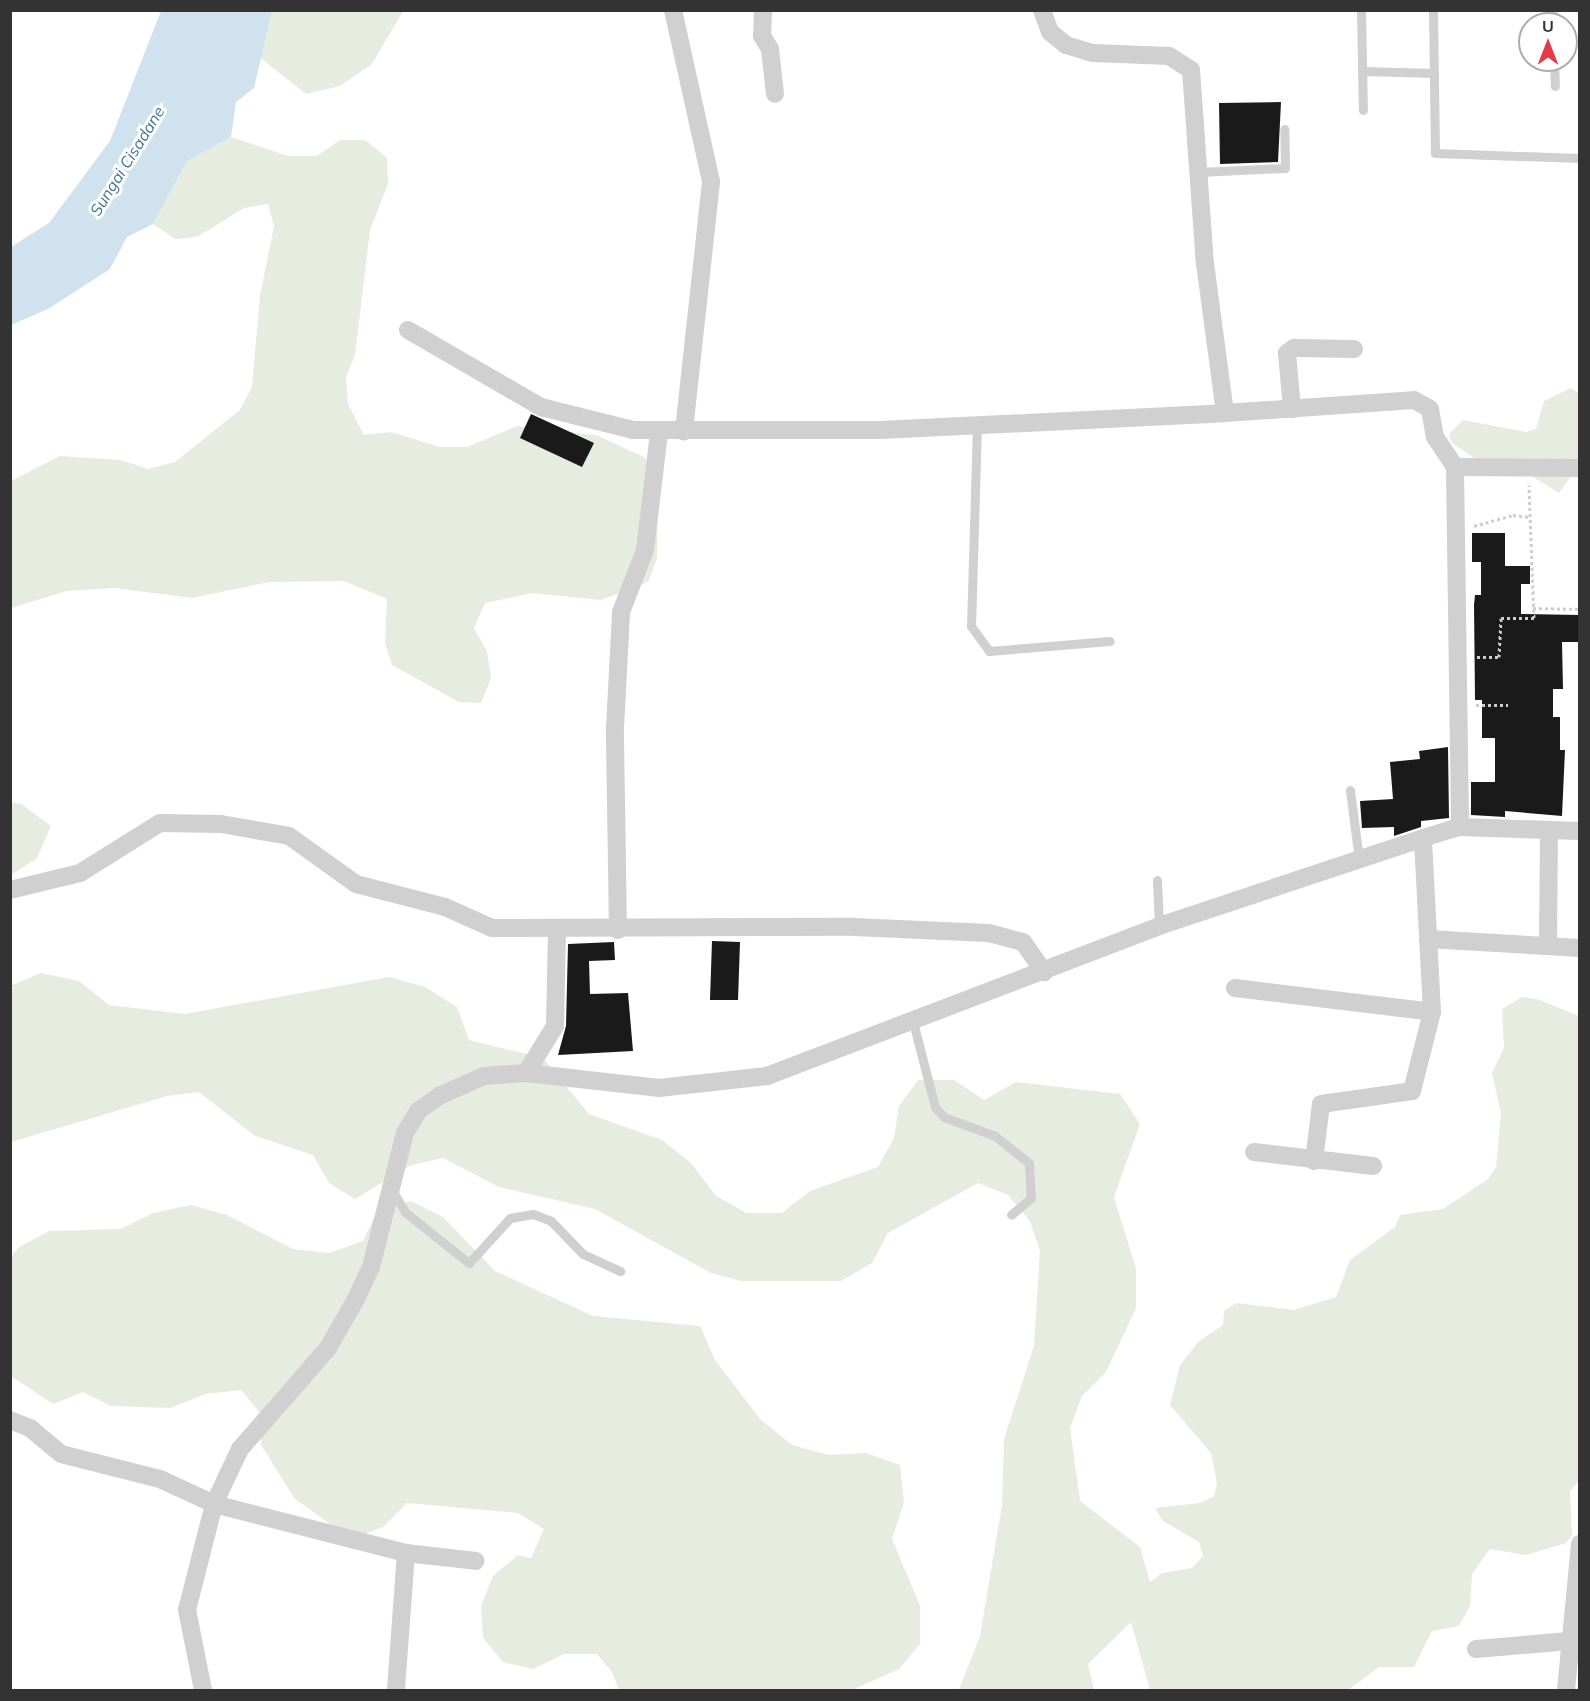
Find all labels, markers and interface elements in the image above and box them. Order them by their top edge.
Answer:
north arrow [1518,12,1578,72]
text: U [1542,16,1554,36]
water label: Sungai Cisadane [86,103,168,219]

